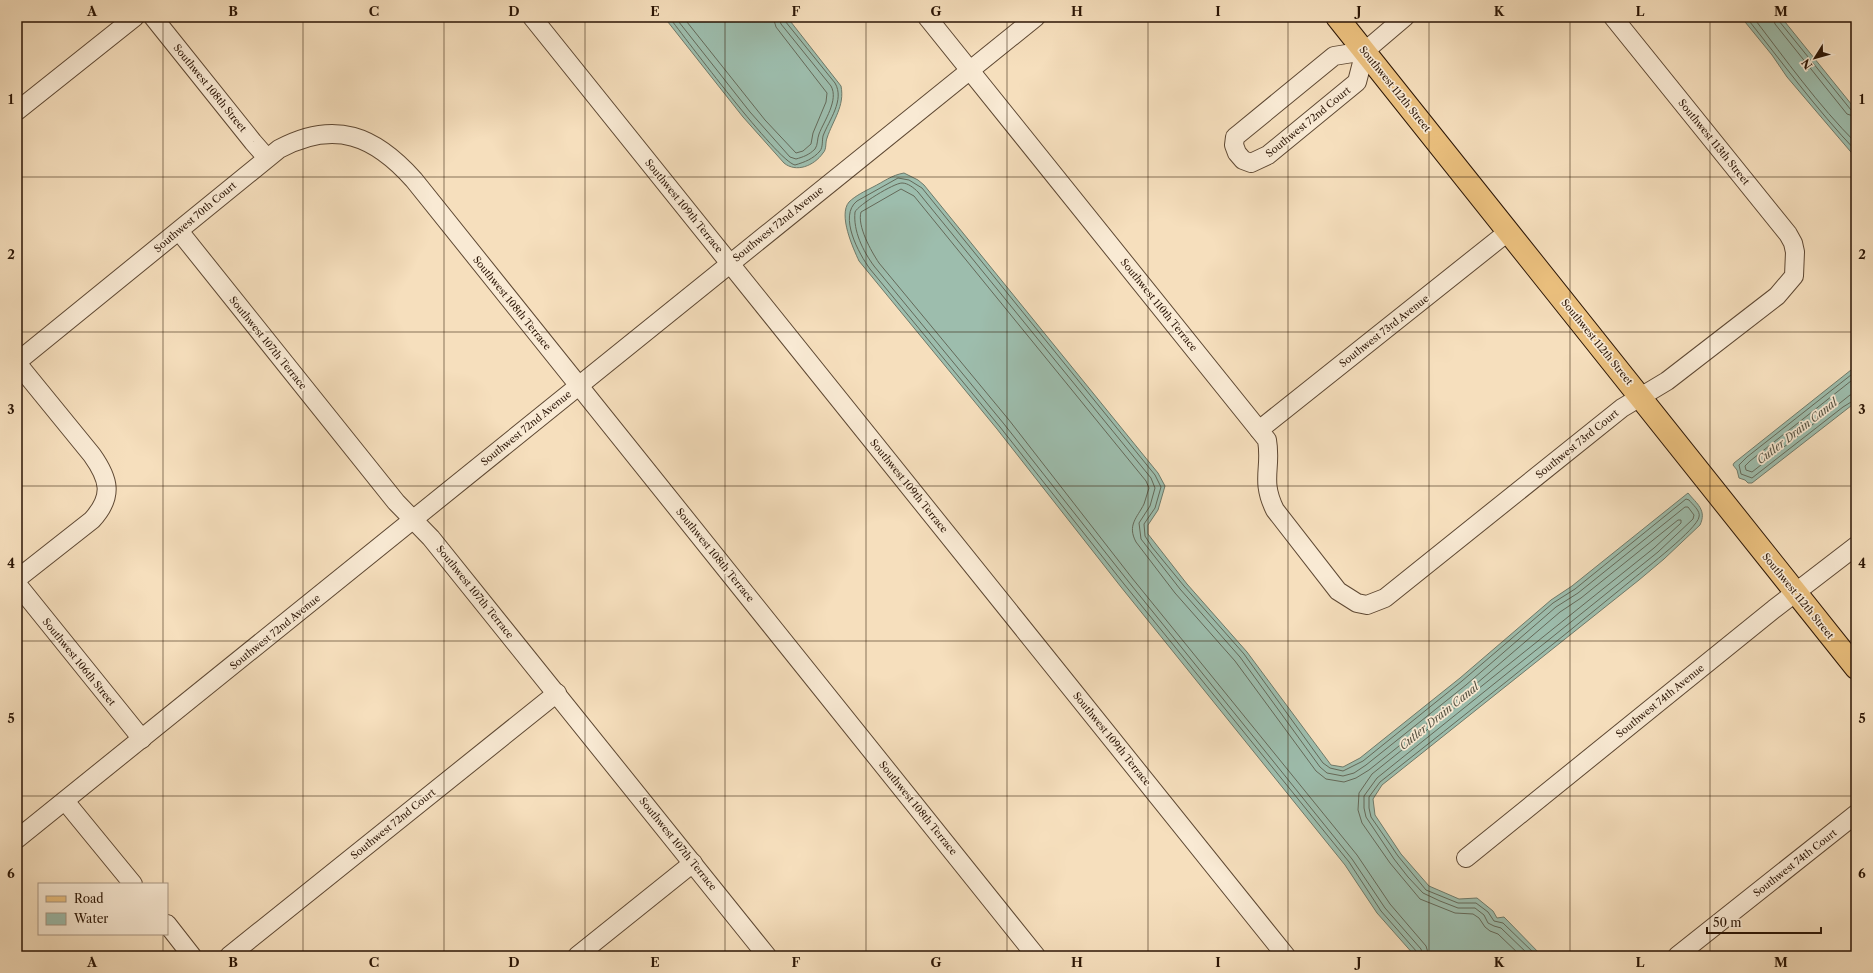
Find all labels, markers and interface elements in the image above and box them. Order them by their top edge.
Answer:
text: A [86,3,98,19]
text: B [228,3,238,19]
text: C [369,3,379,19]
text: D [508,3,520,19]
text: E [650,3,660,19]
text: F [792,3,801,19]
text: G [930,3,942,19]
text: H [1071,3,1083,19]
text: I [1215,3,1221,19]
text: J [1354,3,1362,19]
text: K [1494,3,1505,19]
text: L [1636,3,1645,19]
text: M [1774,3,1788,19]
north arrow [1795,38,1835,78]
street label: Southwest 108th Street [171,41,250,135]
street label: Southwest 112th Street [1356,43,1434,135]
text: N [1798,56,1815,72]
street label: Southwest 72nd Court [1263,84,1353,160]
text: 1 [8,91,14,107]
text: 1 [1859,91,1865,107]
street label: Southwest 113th Street [1675,96,1753,188]
street label: Southwest 109th Terrace [642,156,726,256]
street label: Southwest 70th Court [151,178,239,255]
street label: Southwest 72nd Avenue [730,183,826,265]
text: 2 [7,246,15,262]
text: 2 [1858,246,1866,262]
street label: Southwest 108th Terrace [470,253,554,353]
street label: Southwest 110th Terrace [1118,256,1201,354]
street label: Southwest 73rd Avenue [1337,292,1432,370]
street label: Southwest 107th Terrace [226,294,310,393]
street label: Southwest 112th Street [1558,296,1636,388]
street label: Southwest 72nd Avenue [478,387,574,469]
water label: Cutler Drain Canal [1754,394,1841,467]
text: 3 [7,401,15,417]
text: 3 [1858,401,1866,417]
street label: Southwest 73rd Court [1533,406,1621,481]
street label: Southwest 109th Terrace [867,436,951,536]
street label: Southwest 108th Terrace [673,505,757,605]
street label: Southwest 107th Terrace [433,543,517,642]
street label: Southwest 112th Street [1759,550,1837,642]
text: 4 [7,555,15,571]
text: 4 [1858,555,1866,571]
street label: Southwest 72nd Avenue [227,591,323,673]
street label: Southwest 106th Street [40,616,119,709]
street label: Southwest 74th Avenue [1613,661,1707,741]
water label: Cutler Drain Canal [1396,679,1483,752]
street label: Southwest 109th Terrace [1070,689,1154,789]
text: 5 [7,710,15,726]
text: 5 [1858,710,1866,726]
street label: Southwest 108th Terrace [876,758,960,858]
street label: Southwest 72nd Court [348,786,438,862]
street label: Southwest 107th Terrace [636,795,720,894]
street label: Southwest 74th Court [1751,826,1840,900]
text: 6 [7,865,15,881]
text: 6 [1858,865,1866,881]
legend [38,883,168,935]
text: Road [74,891,104,906]
scale bar [1707,909,1821,935]
text: Water [73,911,108,926]
text: 50 m [1713,915,1742,930]
text: A [86,954,98,970]
text: B [228,954,238,970]
text: C [369,954,379,970]
text: D [508,954,520,970]
text: E [650,954,660,970]
text: F [792,954,801,970]
text: G [930,954,942,970]
text: H [1071,954,1083,970]
text: I [1215,954,1221,970]
text: J [1354,954,1362,970]
text: K [1494,954,1505,970]
text: L [1636,954,1645,970]
text: M [1774,954,1788,970]

